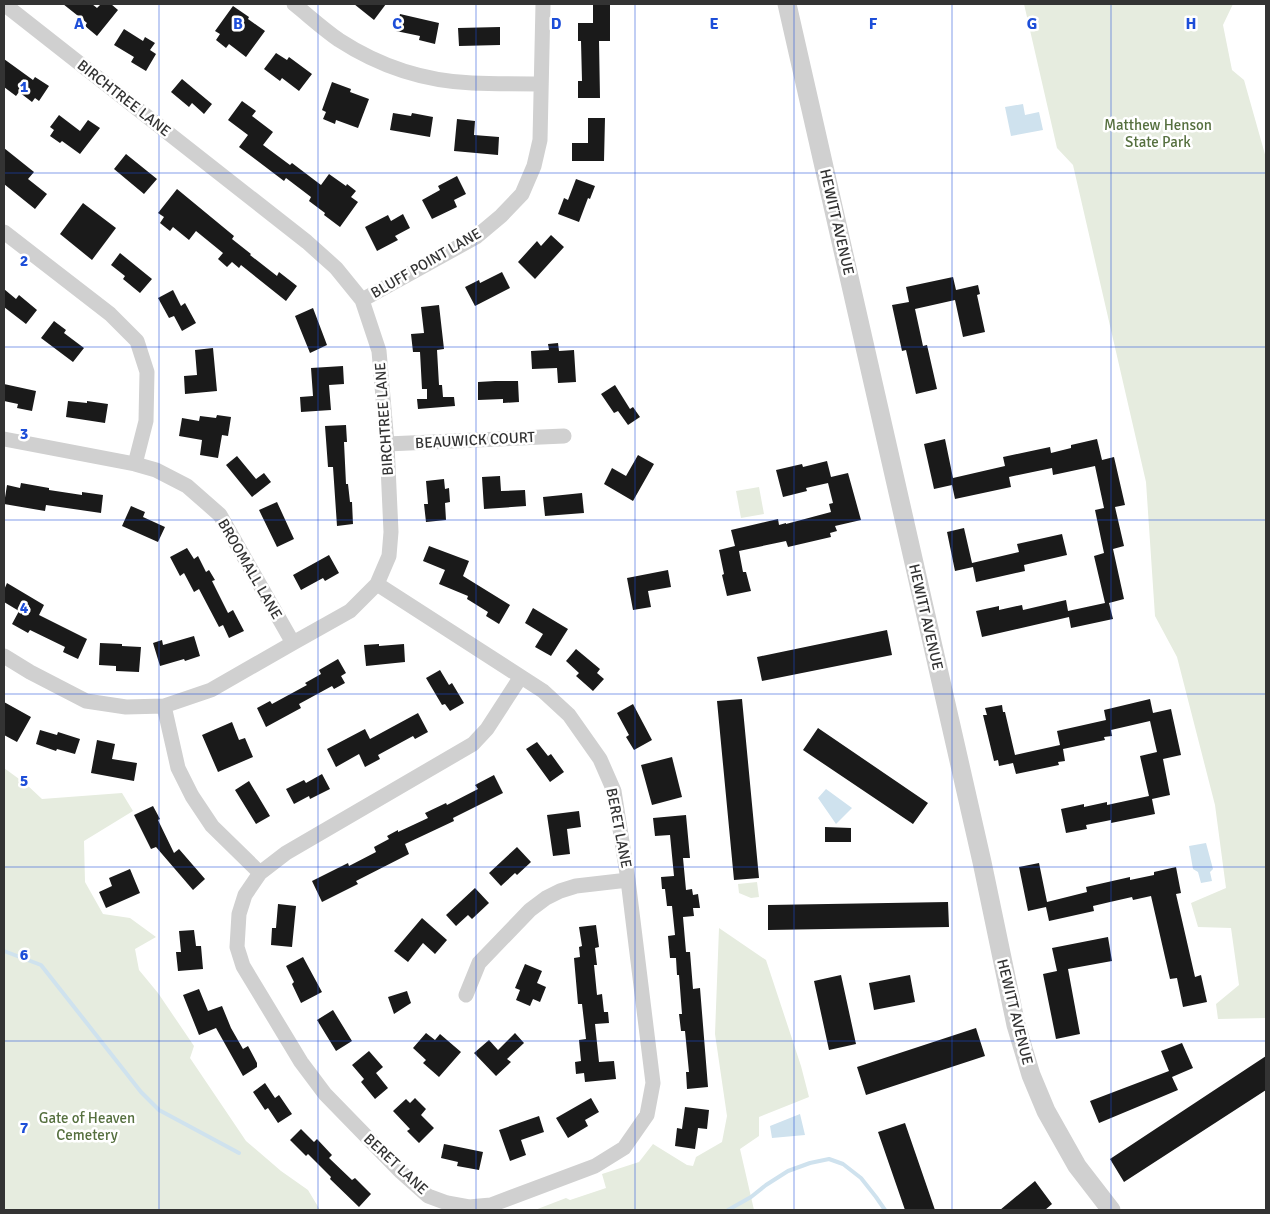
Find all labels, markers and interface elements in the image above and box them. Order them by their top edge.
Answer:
text: A [74,14,85,34]
text: B [233,14,243,34]
text: C [392,14,402,34]
text: D [551,14,562,34]
text: E [709,14,719,34]
text: F [869,14,878,34]
text: G [1027,14,1037,34]
text: H [1186,14,1196,34]
street label: BIRCHTREE LANE [74,56,174,140]
text: 1 [20,77,29,97]
park label: Matthew Henson State Park [1104,116,1212,151]
street label: HEWITT AVENUE [816,167,858,277]
street label: BLUFF POINT LANE [368,224,484,302]
text: 2 [20,251,28,271]
street label: BIRCHTREE LANE [371,362,397,476]
text: 3 [20,424,28,444]
street label: BEAUWICK COURT [415,428,536,452]
street label: BROOMALL LANE [214,516,286,622]
street label: HEWITT AVENUE [905,562,947,672]
text: 4 [20,598,29,618]
text: 5 [20,771,28,791]
street label: BERET LANE [602,786,636,870]
text: 6 [20,945,29,965]
street label: HEWITT AVENUE [993,957,1037,1067]
park label: Gate of Heaven Cemetery [39,1109,135,1144]
text: 7 [20,1118,29,1138]
street label: BERET LANE [360,1130,432,1198]

